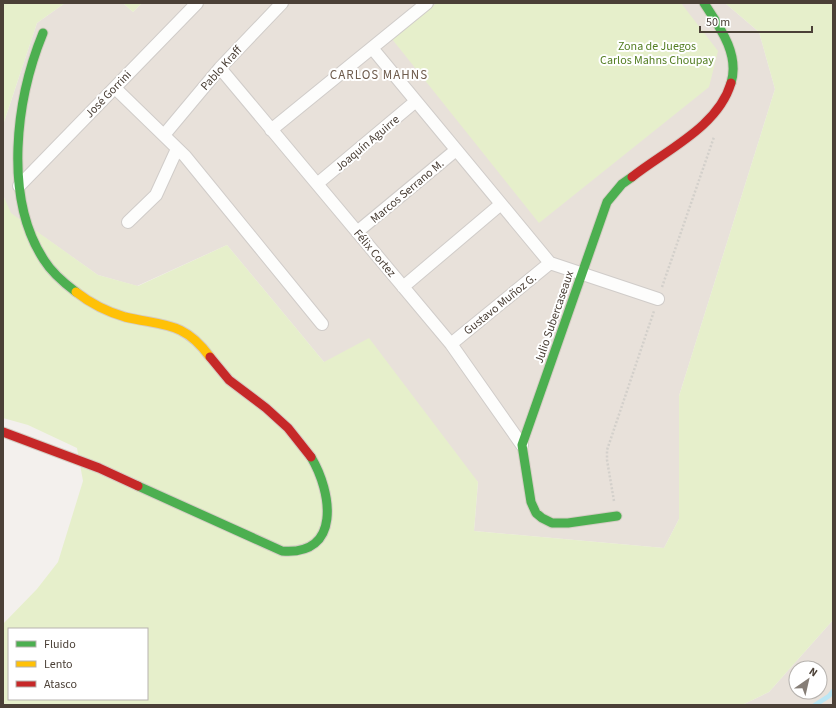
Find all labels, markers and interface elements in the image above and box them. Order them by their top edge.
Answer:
scale bar [700,8,812,34]
text: 50 m [706,14,730,31]
park label: Zona de Juegos Carlos Mahns Choupay [600,38,714,69]
street label: Pablo Kraff [197,42,247,94]
district label: CARLOS MAHNS [330,66,428,84]
street label: José Gorrini [81,67,135,122]
street label: Joaquín Aguirre [331,111,403,175]
street label: Marcos Serrano M. [367,155,448,227]
street label: Félix Cortez [349,226,400,281]
street label: Julio Subercaseaux [531,268,578,366]
street label: Gustavo Muñoz G. [460,270,540,339]
legend [8,628,148,700]
text: Fluido [44,636,76,653]
text: Lento [44,656,73,673]
north arrow [788,660,828,700]
text: N [806,664,821,680]
text: Atasco [44,676,77,693]

